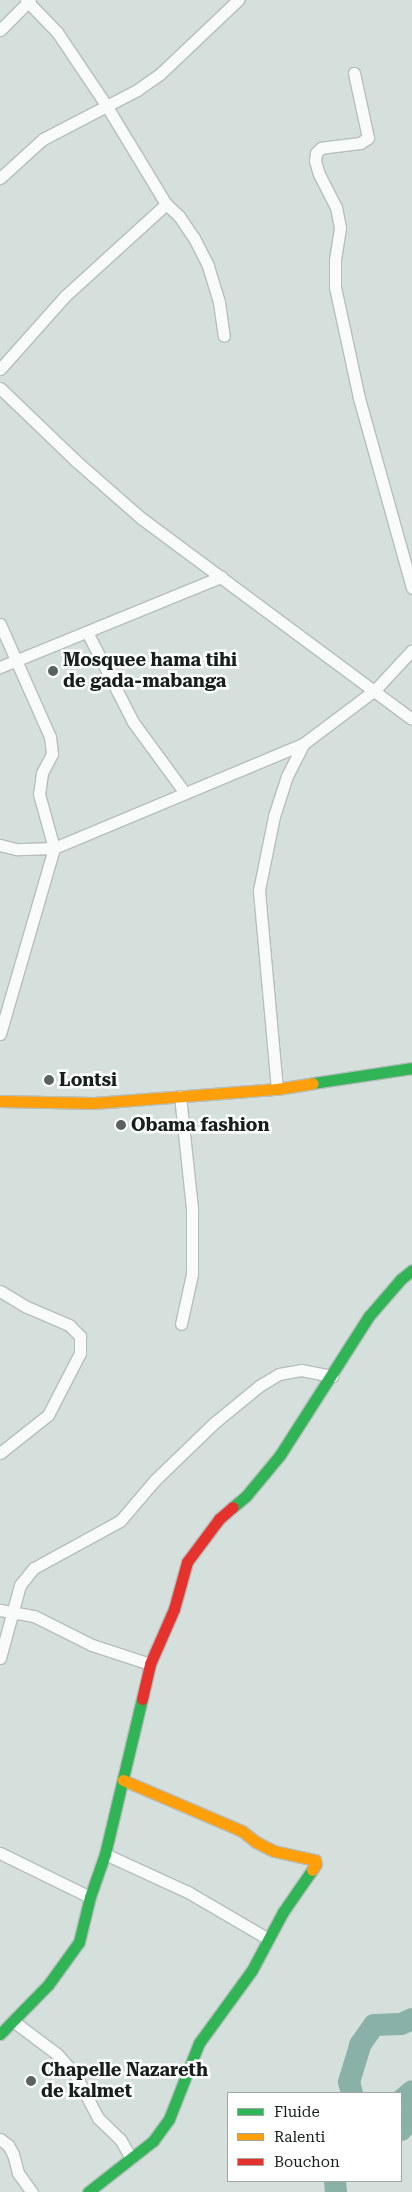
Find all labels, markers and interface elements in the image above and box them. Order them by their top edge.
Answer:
place label: Mosquee hama tihi de gada-mabanga [63,650,237,692]
marker: Mosquee hama tihi de gada-mabanga [47,665,59,677]
place label: Lontsi [59,1069,117,1091]
marker: Lontsi [43,1074,55,1086]
place label: Obama fashion [131,1114,270,1136]
marker: Obama fashion [115,1119,127,1131]
place label: Chapelle Nazareth de kalmet [41,2060,208,2102]
marker: Chapelle Nazareth de kalmet [25,2075,37,2087]
legend [227,2092,402,2182]
text: Fluide [274,2103,320,2121]
text: Ralenti [274,2128,325,2146]
text: Bouchon [274,2153,340,2171]

